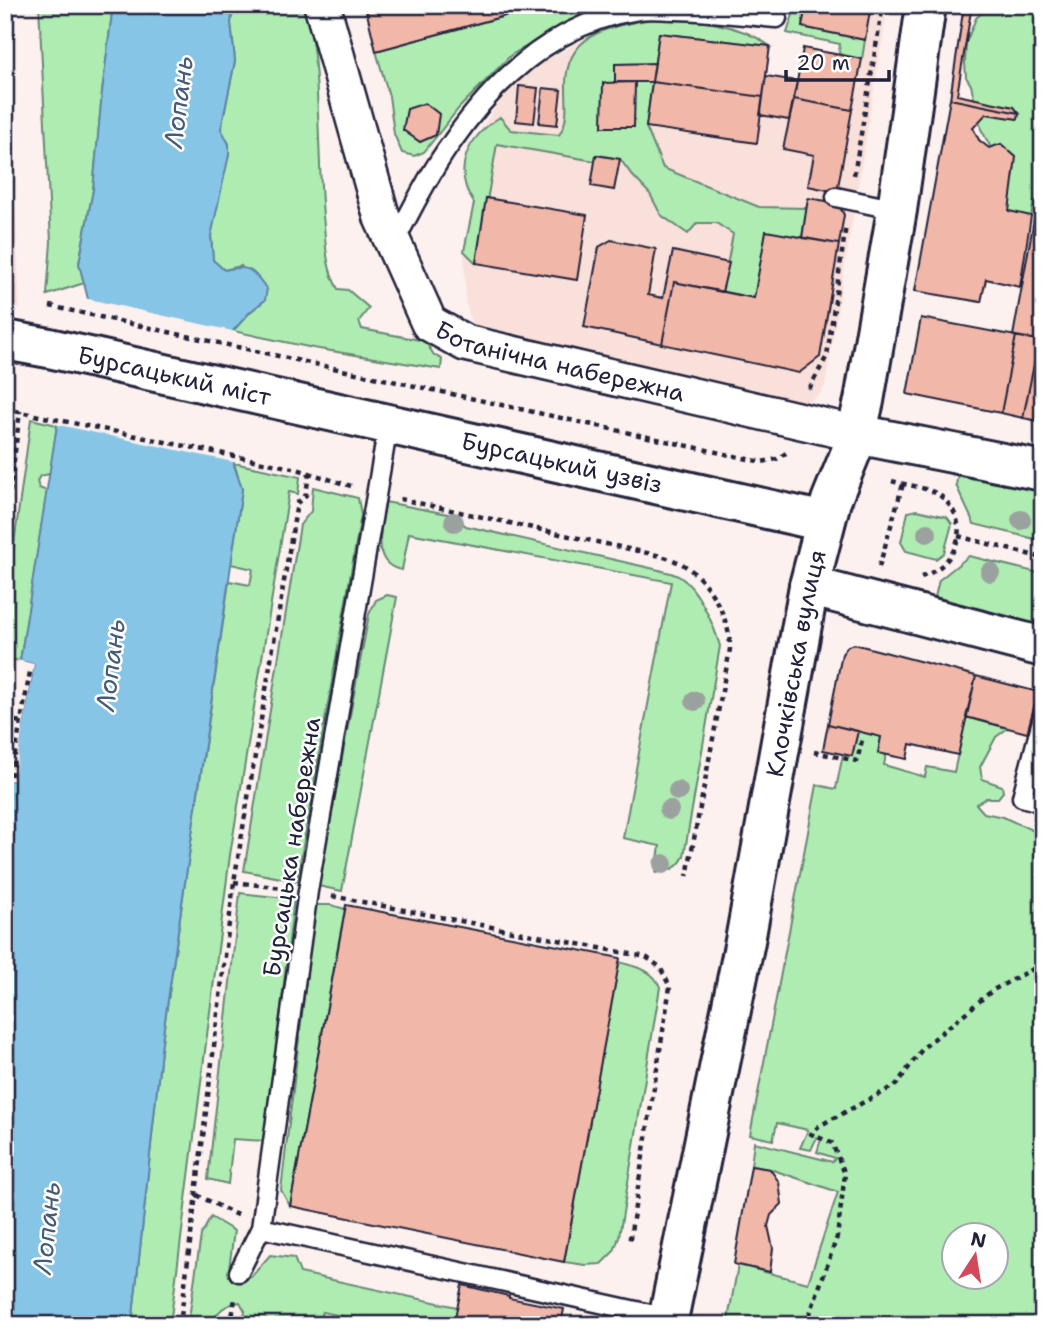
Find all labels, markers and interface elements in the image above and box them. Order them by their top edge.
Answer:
scale bar [786,38,889,82]
text: 20 m [796,49,850,77]
water label: Лопань [155,54,201,151]
street label: Ботанічна набережна [429,313,688,409]
street label: Бурсацький міст [74,339,275,413]
street label: Бурсацький узвіз [458,425,665,501]
street label: Клочківська вулиця [759,546,834,780]
water label: Лопань [87,617,133,714]
street label: Бурсацька набережна [256,715,328,979]
water label: Лопань [24,1180,68,1277]
north arrow [940,1222,1010,1292]
text: N [968,1226,988,1254]

